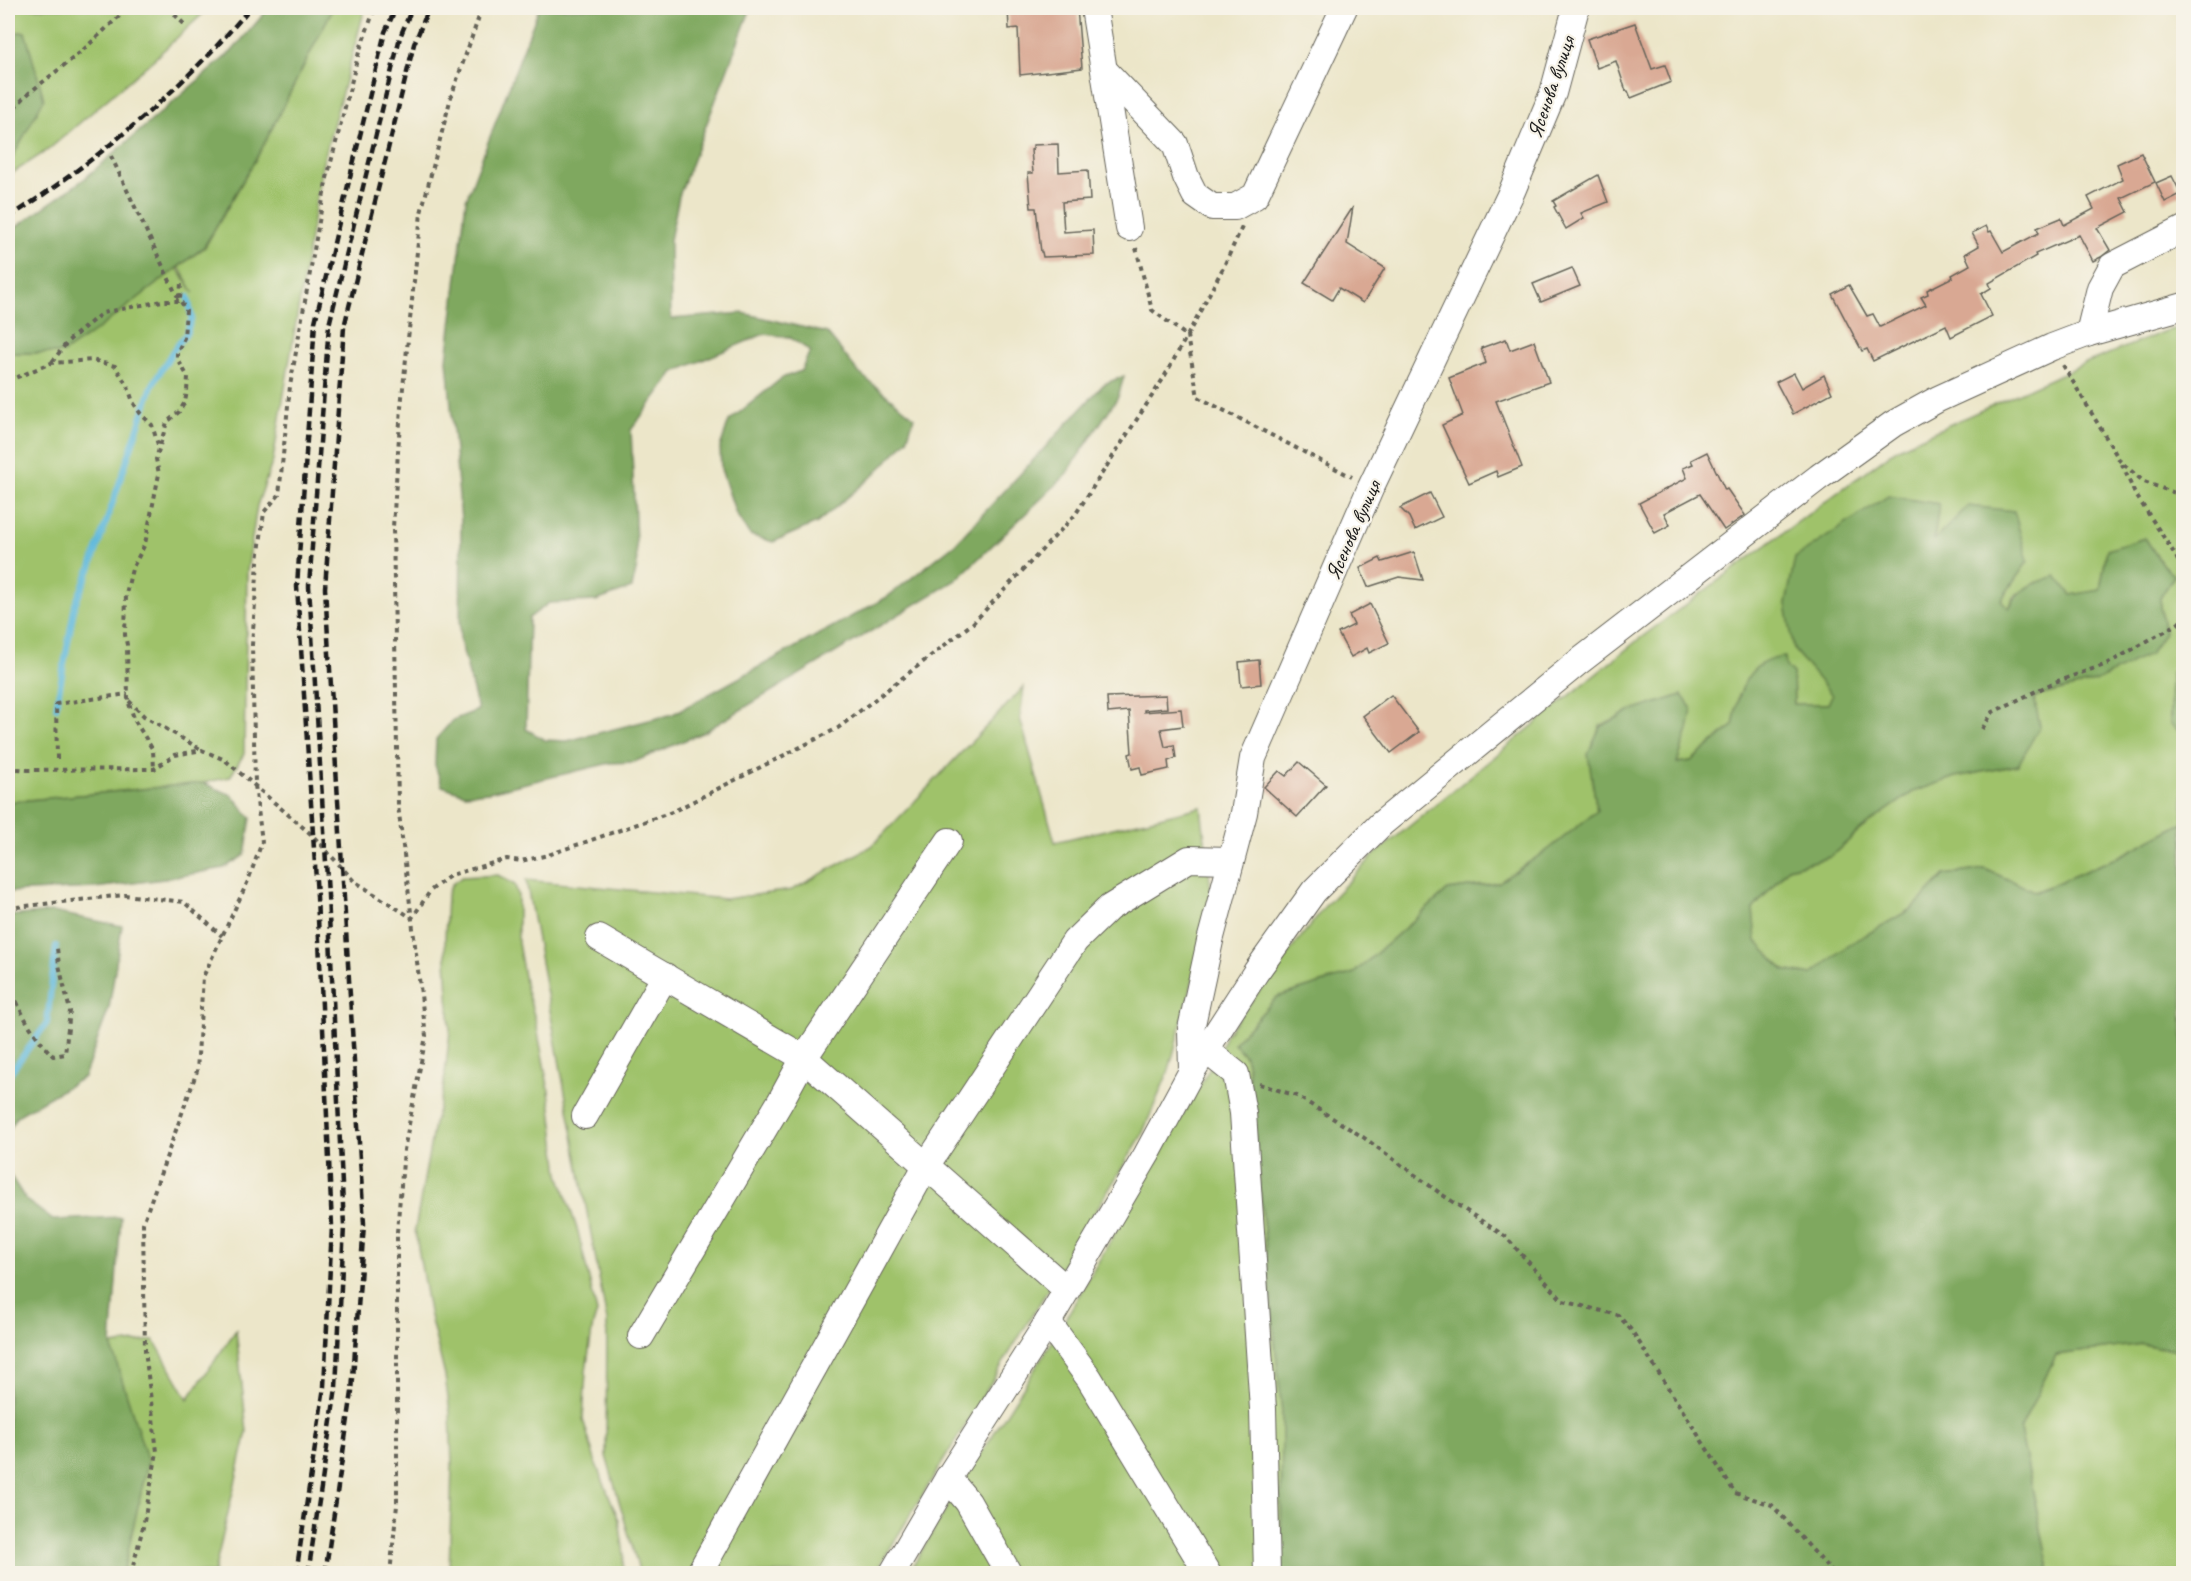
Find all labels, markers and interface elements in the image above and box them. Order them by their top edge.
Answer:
street label: Ясенова вулиця [1521,31,1581,141]
street label: Ясенова вулиця [1320,475,1387,584]

